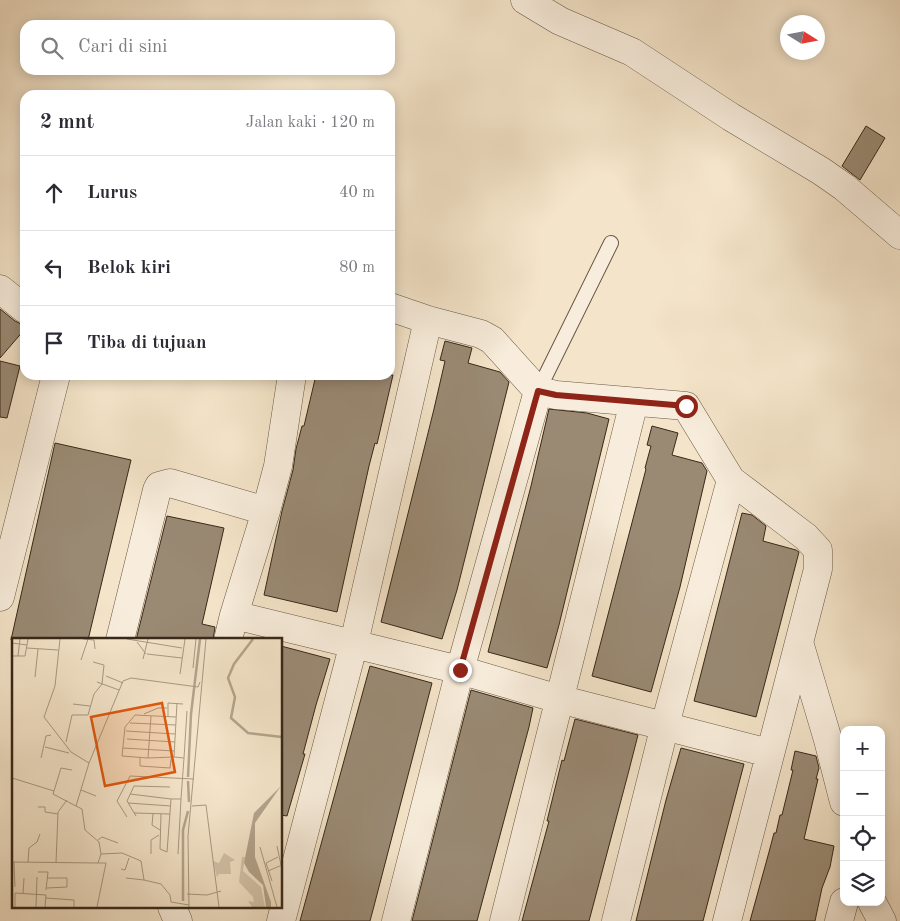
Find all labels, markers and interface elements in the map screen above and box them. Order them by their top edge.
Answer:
north arrow [780,15,825,60]
search box [20,20,395,75]
icon: search [38,34,66,62]
text: Cari di sini [78,38,168,57]
text: 2 mnt [40,112,94,133]
text: Jalan kaki · 120 m [246,115,375,131]
icon: ahead [40,179,68,207]
text: Lurus [87,184,137,203]
text: 40 m [339,185,375,201]
icon: left [40,254,68,282]
text: Belok kiri [87,259,171,278]
text: 80 m [339,260,375,276]
icon: arrive [40,329,68,357]
text: Tiba di tujuan [87,334,207,353]
route start [675,395,698,418]
inset map [12,638,282,908]
route end [449,659,472,682]
map controls [840,726,885,906]
button: + [840,726,885,771]
button: − [840,771,885,816]
button: locate [840,816,885,861]
button: layers [840,861,885,906]

